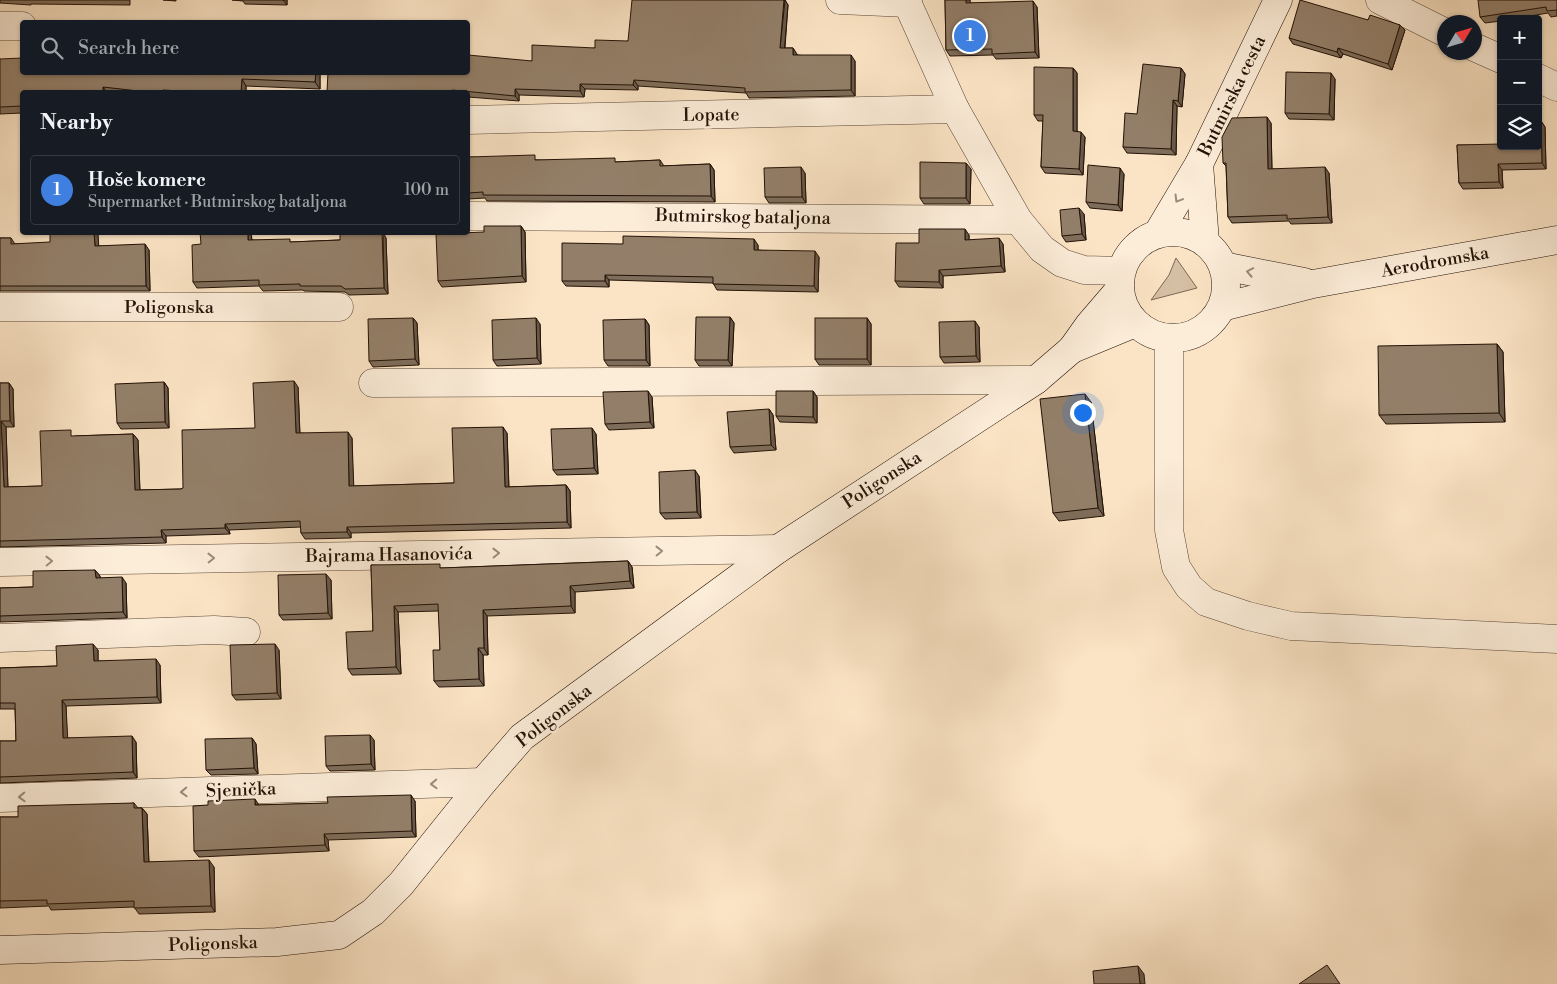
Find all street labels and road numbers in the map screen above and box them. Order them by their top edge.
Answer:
street label: Butmirska cesta [1192,31,1272,161]
street label: Lopate [682,103,740,127]
street label: Butmirskog bataljona [654,204,832,230]
street label: Aerodromska [1378,241,1492,283]
street label: Poligonska [124,296,215,319]
street label: Poligonska [838,445,927,514]
street label: Bajrama Hasanovića [304,542,474,568]
street label: Poligonska [512,679,597,753]
street label: Sjenička [206,777,277,803]
street label: Poligonska [168,931,259,957]

